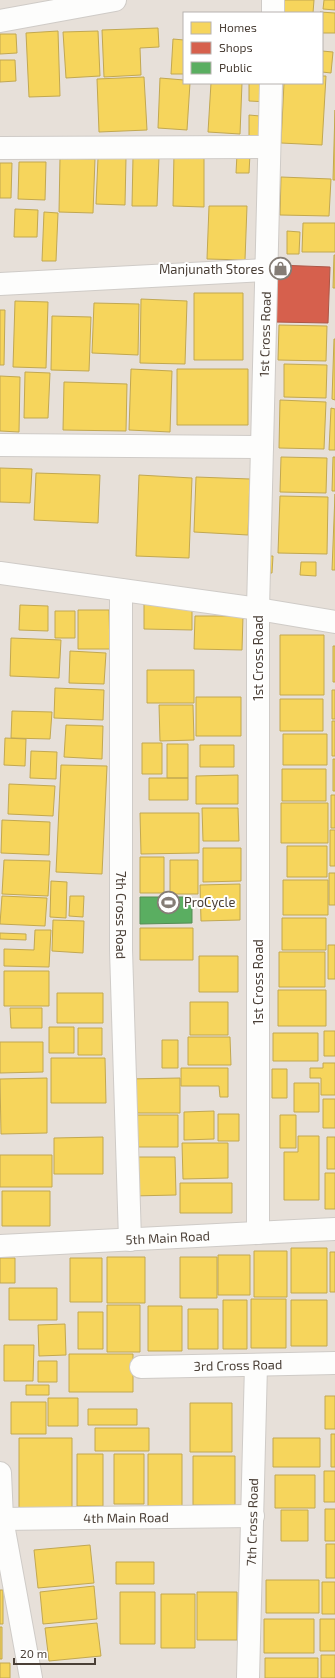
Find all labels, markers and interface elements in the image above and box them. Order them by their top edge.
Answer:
legend [183,12,323,84]
text: Homes [219,20,257,34]
text: Shops [219,40,253,54]
text: Public [219,60,252,74]
shop icon: Manjunath Stores [267,256,293,282]
place label: Manjunath Stores [159,261,264,277]
street label: 1st Cross Road [256,291,274,377]
street label: 1st Cross Road [250,615,266,701]
street label: 7th Cross Road [113,871,129,959]
sports icon: ProCycle [156,889,182,915]
place label: ProCycle [184,894,235,910]
street label: 1st Cross Road [250,939,266,1025]
street label: 5th Main Road [125,1227,210,1248]
street label: 3rd Cross Road [194,1356,282,1374]
street label: 7th Cross Road [243,1478,261,1566]
street label: 4th Main Road [83,1509,169,1526]
scale bar [14,1640,95,1666]
text: 20 m [20,1646,47,1660]

